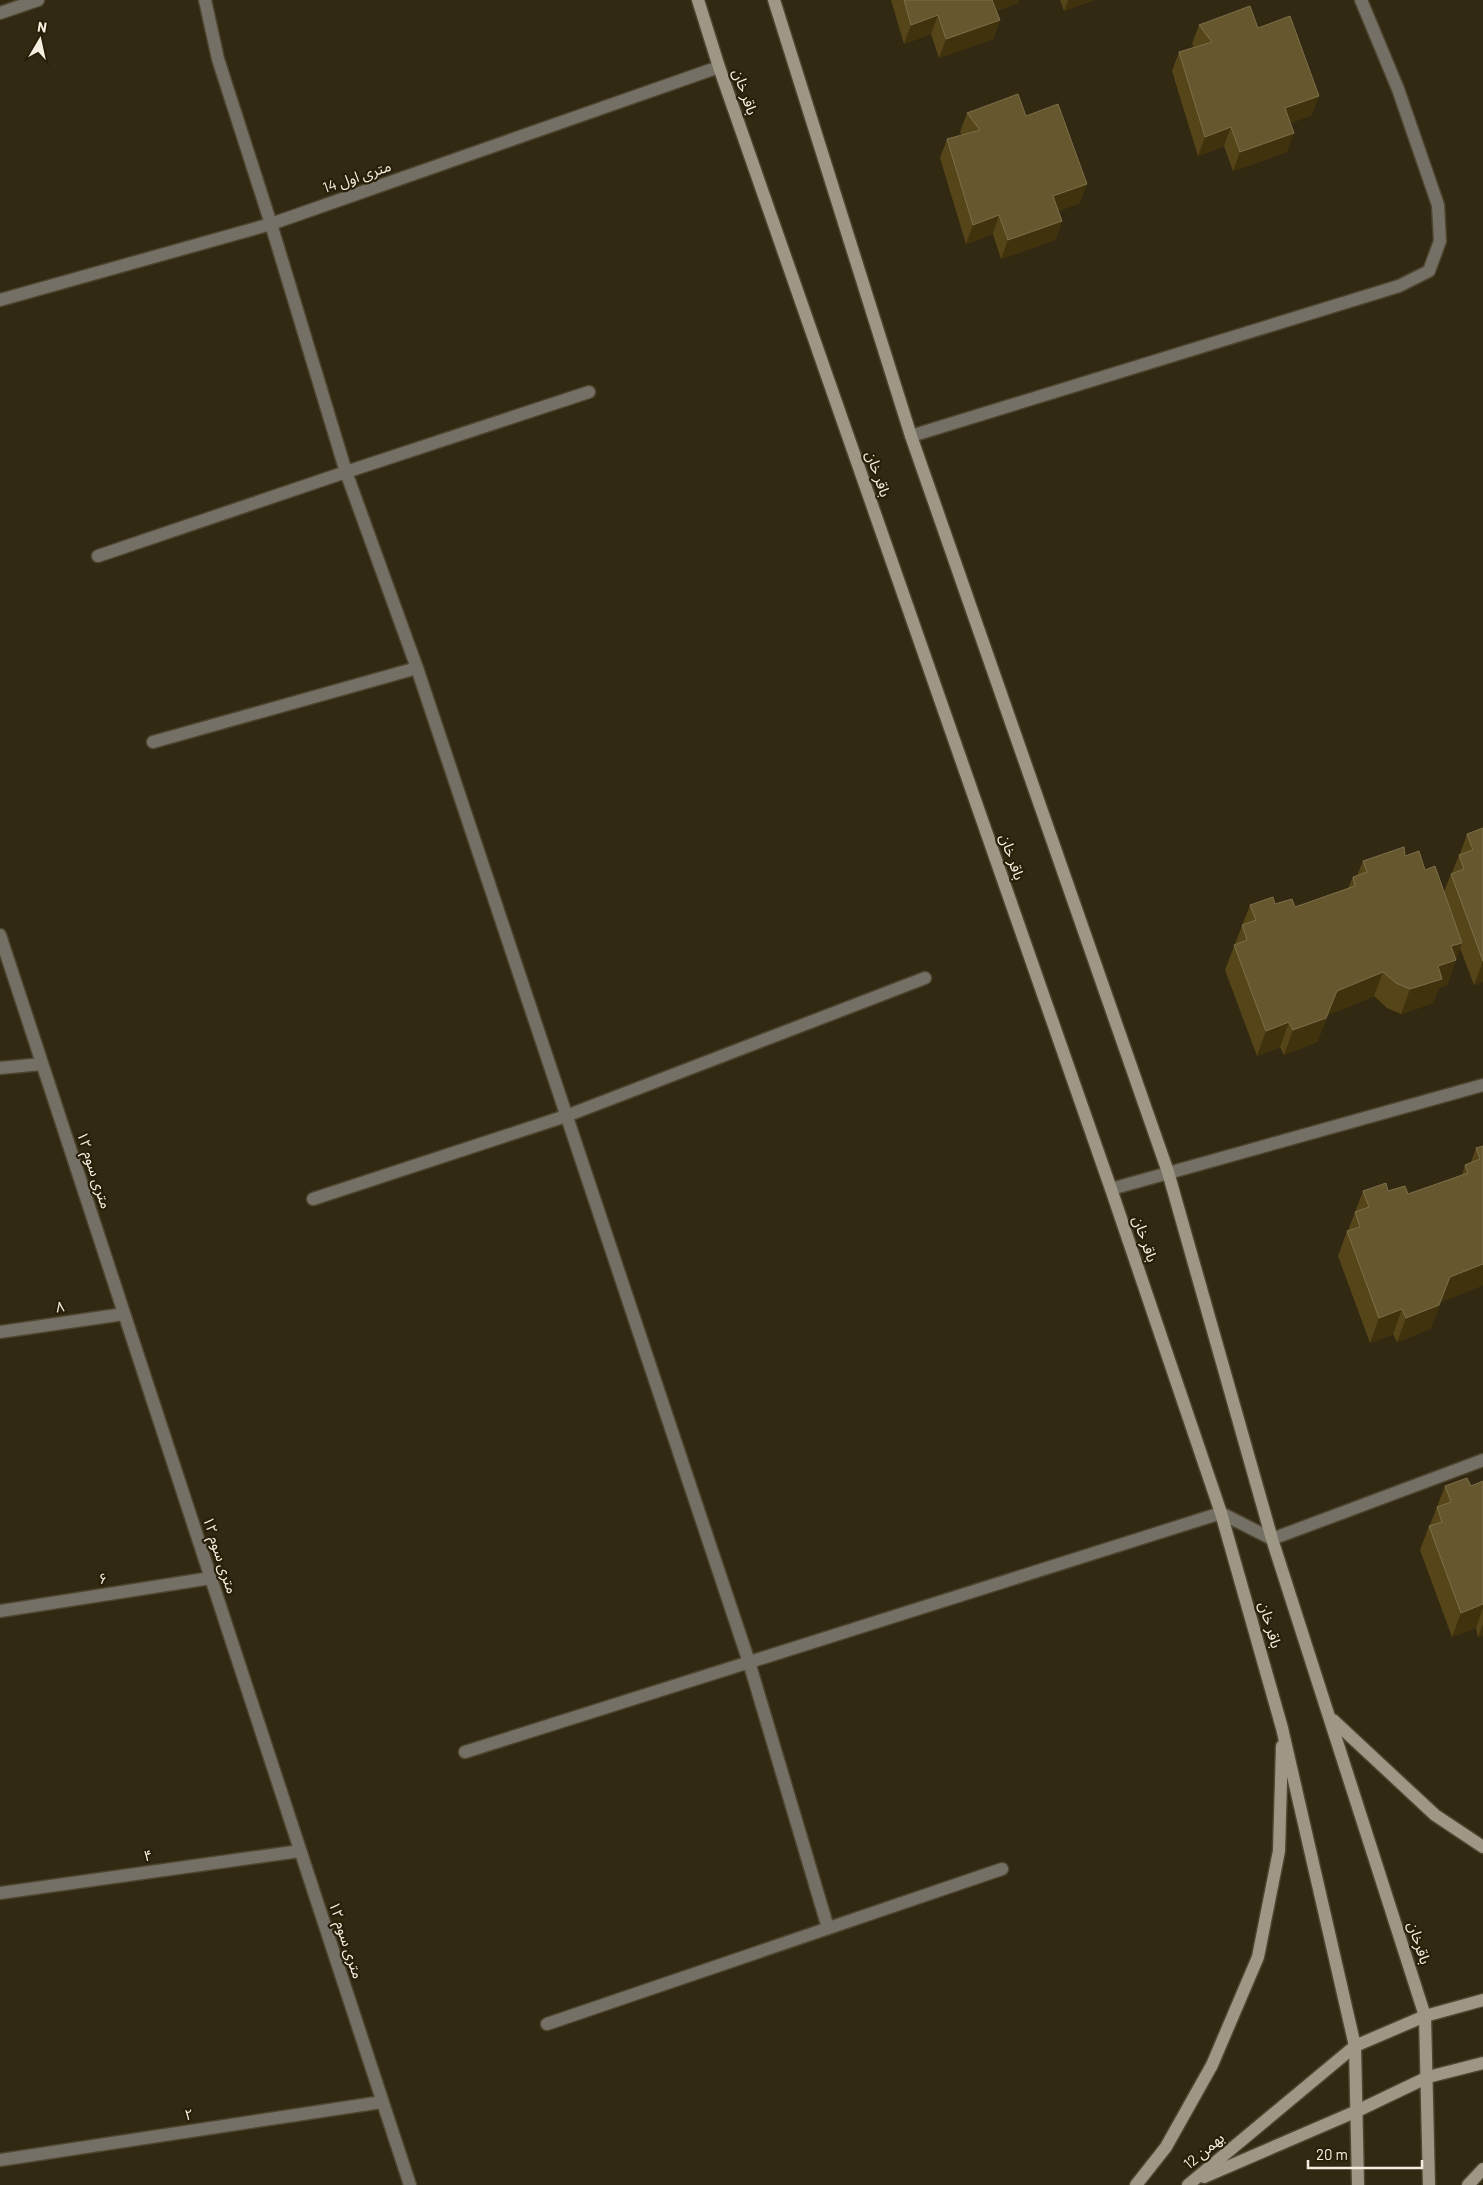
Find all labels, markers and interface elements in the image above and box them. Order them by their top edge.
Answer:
north arrow [15,15,65,65]
text: N [36,18,48,36]
street label: باقر خان [729,66,762,117]
street label: 14 متری اول [320,156,394,197]
street label: باقر خان [862,448,895,499]
street label: باقر خان [996,831,1029,882]
street label: ۱۲ متری سوم [71,1129,116,1211]
street label: باقر خان [1129,1213,1162,1264]
street label: ۸ [54,1296,66,1316]
street label: ۱۲ متری سوم [197,1514,242,1596]
street label: ۶ [97,1568,108,1588]
street label: باقر خان [1255,1599,1286,1650]
street label: ۴ [142,1845,153,1865]
street label: ۱۲ متری سوم [323,1899,368,1981]
street label: باقرخان [1404,1919,1435,1967]
street label: ۲ [183,2104,194,2124]
street label: 12 بهمن [1179,2128,1228,2173]
scale bar [1308,2138,1422,2170]
text: 20 m [1316,2145,1348,2163]

